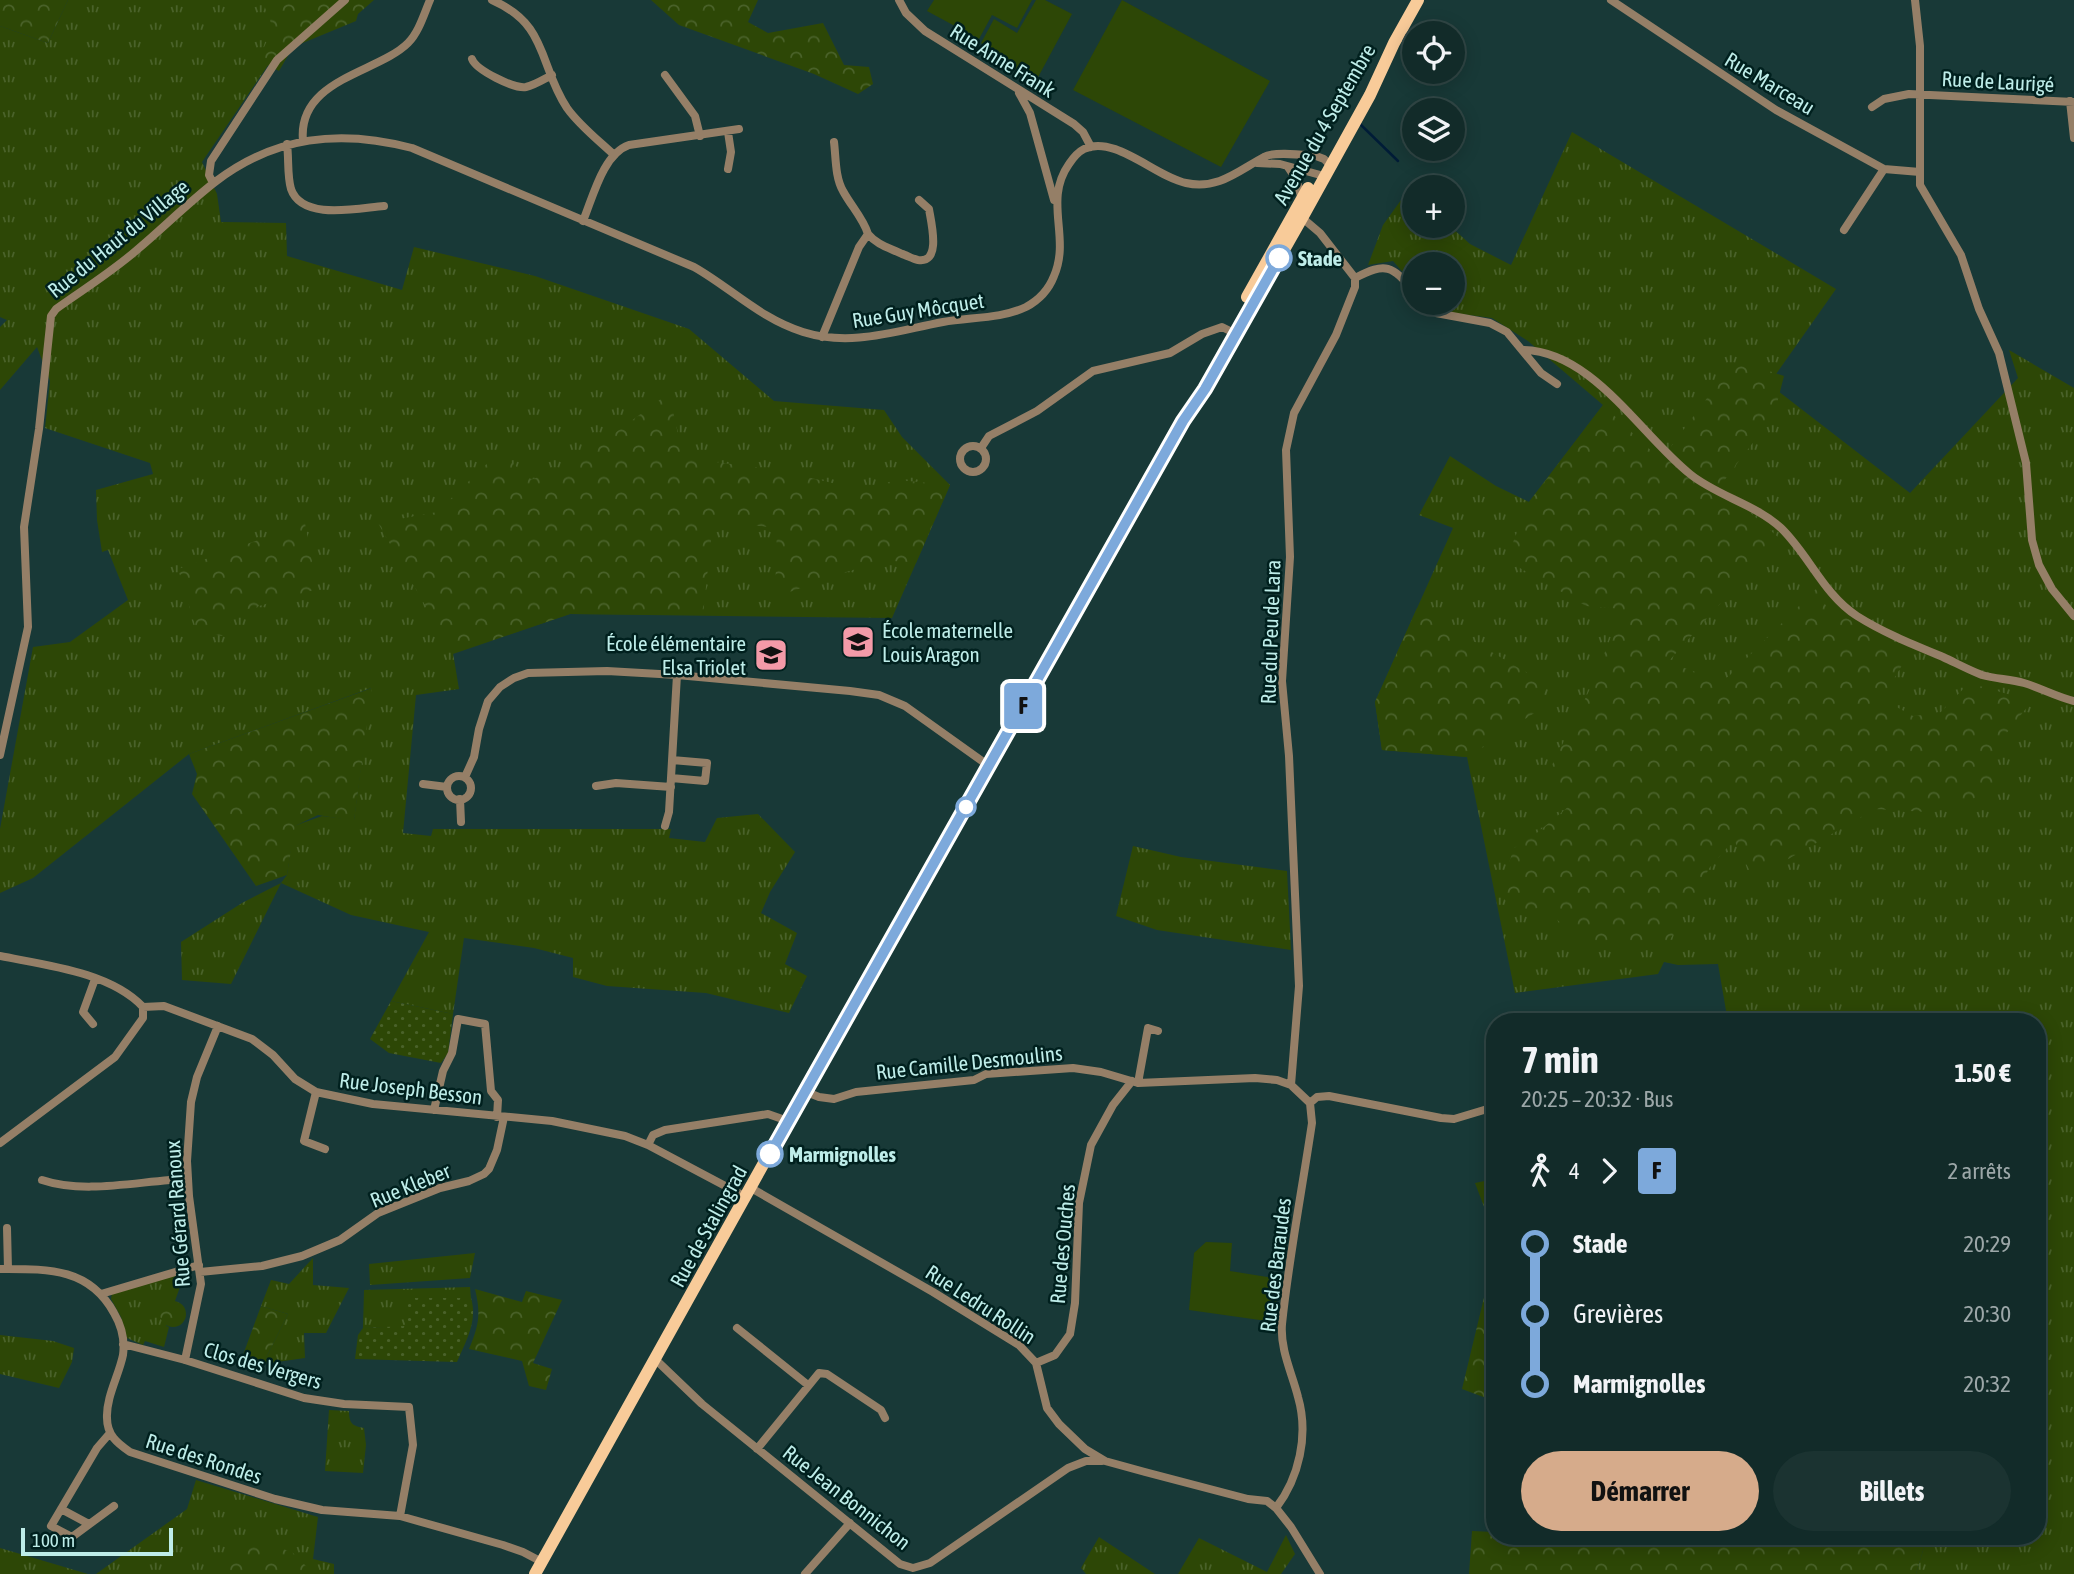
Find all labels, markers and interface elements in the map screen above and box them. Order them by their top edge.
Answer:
street label: Rue Anne Frank [946,18,1060,102]
map controls [1402,21,1465,315]
button: locate [1402,21,1465,84]
street label: Avenue du 4 Septembre [1268,40,1380,208]
street label: Rue Marceau [1721,47,1819,119]
street label: Rue de Laurigé [1941,66,2055,96]
button: layers [1402,98,1465,161]
street label: Rue du Haut du Village [43,174,193,302]
button: + [1402,175,1465,238]
marker: Stade [1266,245,1292,271]
place label: Stade [1298,246,1342,270]
button: − [1402,252,1465,315]
street label: Rue Guy Môcquet [850,288,986,332]
street label: Rue du Peu de Lara [1255,559,1285,705]
place label: École maternelle Louis Aragon [882,618,1013,666]
school or university icon: École maternelle Louis Aragon [839,623,877,661]
place label: École élémentaire Elsa Triolet [606,631,746,679]
school or university icon: École élémentaire Elsa Triolet [752,636,790,674]
line badge: F [1000,683,1046,729]
text: F [1018,692,1028,719]
unlabelled marker [956,797,976,817]
text: 7 min [1521,1038,1599,1081]
street label: Rue Camille Desmoulins [875,1040,1063,1084]
text: 1.50 € [1954,1058,2011,1088]
street label: Rue Joseph Besson [338,1067,484,1109]
text: 20:25 – 20:32 · Bus [1521,1086,1673,1112]
street label: Rue Gérard Ranoux [160,1139,194,1288]
marker: Marmignolles [757,1141,783,1167]
place label: Marmignolles [789,1142,897,1166]
icon: walk [1521,1152,1559,1190]
icon: forward [1590,1152,1628,1190]
text: F [1652,1157,1662,1184]
street label: Rue Kleber [367,1158,454,1212]
text: 4 [1569,1158,1580,1184]
text: 2 arrêts [1948,1158,2011,1184]
street label: Rue de Stalingrad [665,1161,751,1291]
street label: Rue des Ouches [1045,1183,1079,1305]
street label: Rue des Baraudes [1255,1196,1295,1334]
text: Stade [1573,1229,1628,1259]
text: 20:29 [1963,1231,2011,1257]
street label: Rue Ledru Rollin [922,1260,1040,1348]
text: Grevières [1573,1299,1663,1329]
text: 20:30 [1963,1301,2011,1327]
street label: Clos des Vergers [201,1337,325,1393]
text: Marmignolles [1573,1369,1705,1399]
text: 20:32 [1963,1371,2011,1397]
street label: Rue des Rondes [143,1428,265,1488]
street label: Rue Jean Bonnichon [778,1440,916,1554]
button: Démarrer [1521,1451,1759,1531]
button: Billets [1773,1451,2011,1531]
scale bar [21,1525,173,1557]
text: 100 m [32,1529,75,1551]

